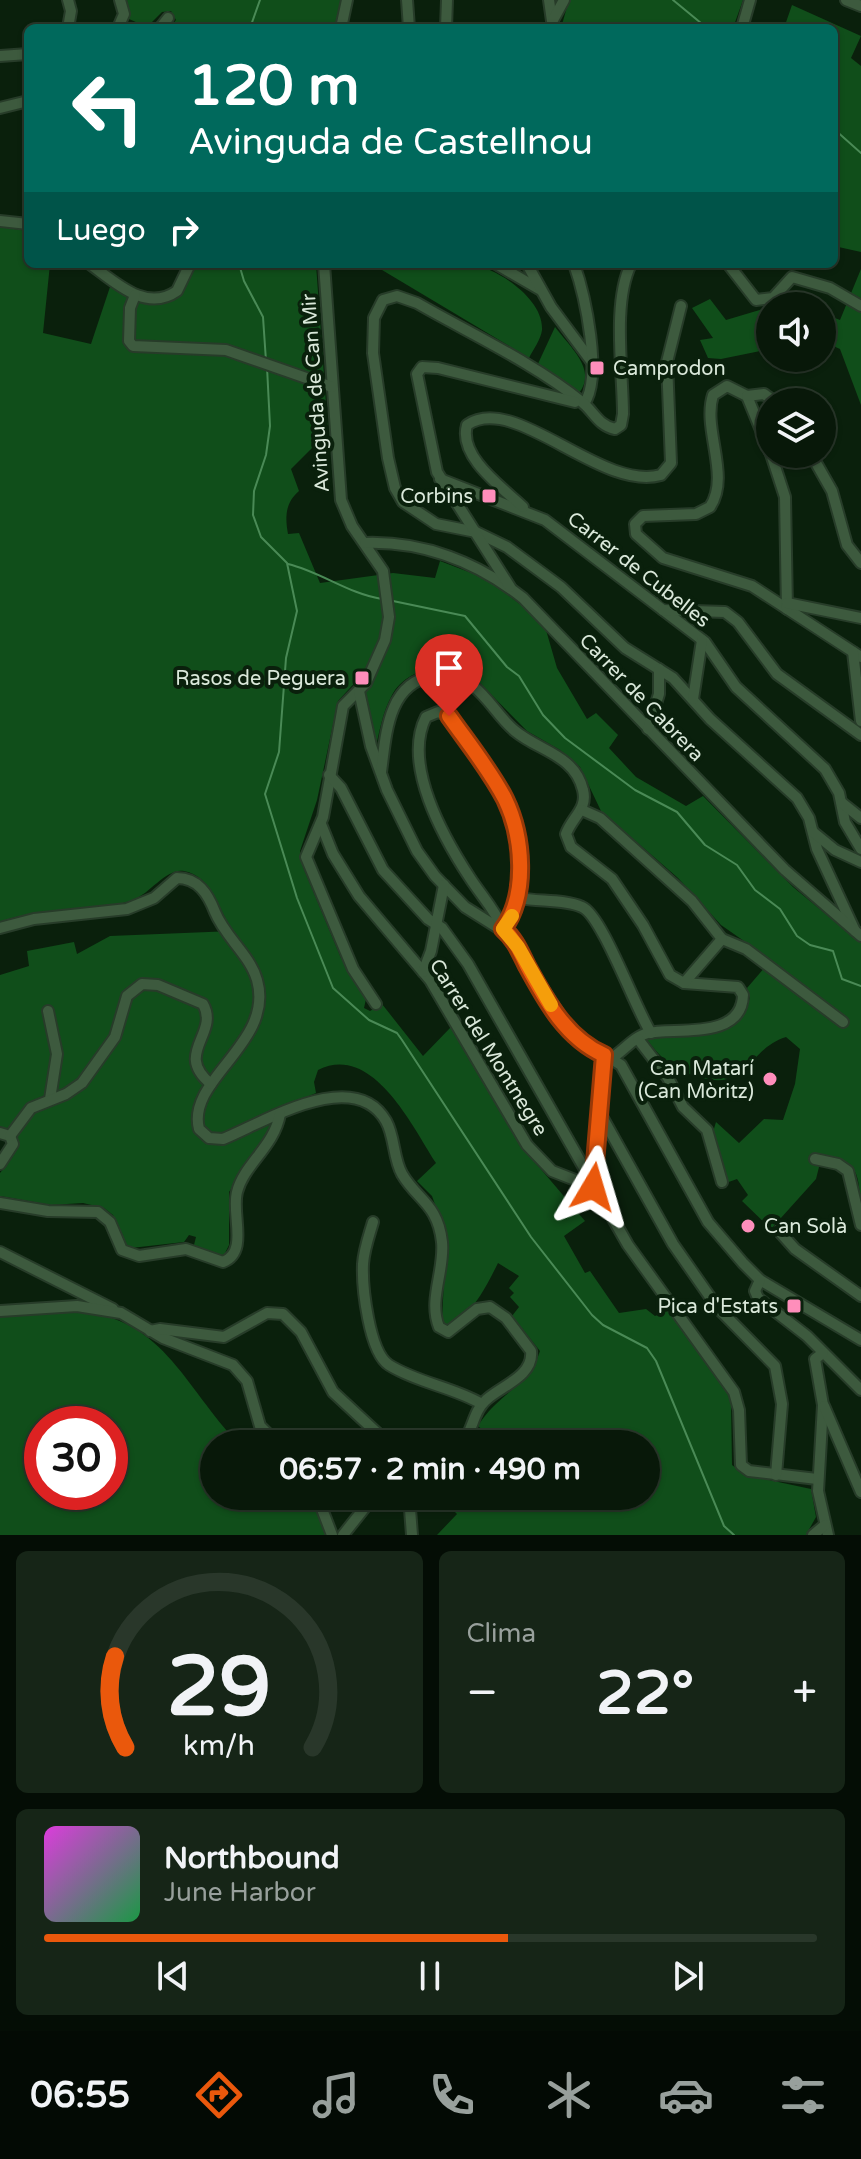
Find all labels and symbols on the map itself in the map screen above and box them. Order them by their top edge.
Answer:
street label: Avinguda de Can Mir [297,292,335,493]
place label: Camprodon [613,357,726,381]
marker: Camprodon [588,359,606,377]
place label: Corbins [400,485,473,509]
marker: Corbins [480,487,498,505]
street label: Carrer de Cubelles [562,507,714,633]
street label: Carrer de Cabrera [574,629,709,767]
pin [415,634,483,716]
place label: Rasos de Peguera [175,667,346,691]
marker: Rasos de Peguera [353,669,371,687]
street label: Carrer del Montnegre [424,955,552,1140]
place label: Can Matarí (Can Mòritz) [638,1057,754,1104]
marker: Can Matarí (Can Mòritz) [761,1070,779,1088]
position arrow [551,1145,635,1229]
place label: Can Solà [764,1215,847,1239]
marker: Can Solà [739,1217,757,1235]
place label: Pica d'Estats [658,1295,778,1319]
marker: Pica d'Estats [785,1297,803,1315]
speed limit sign: 30 [24,1406,128,1510]

